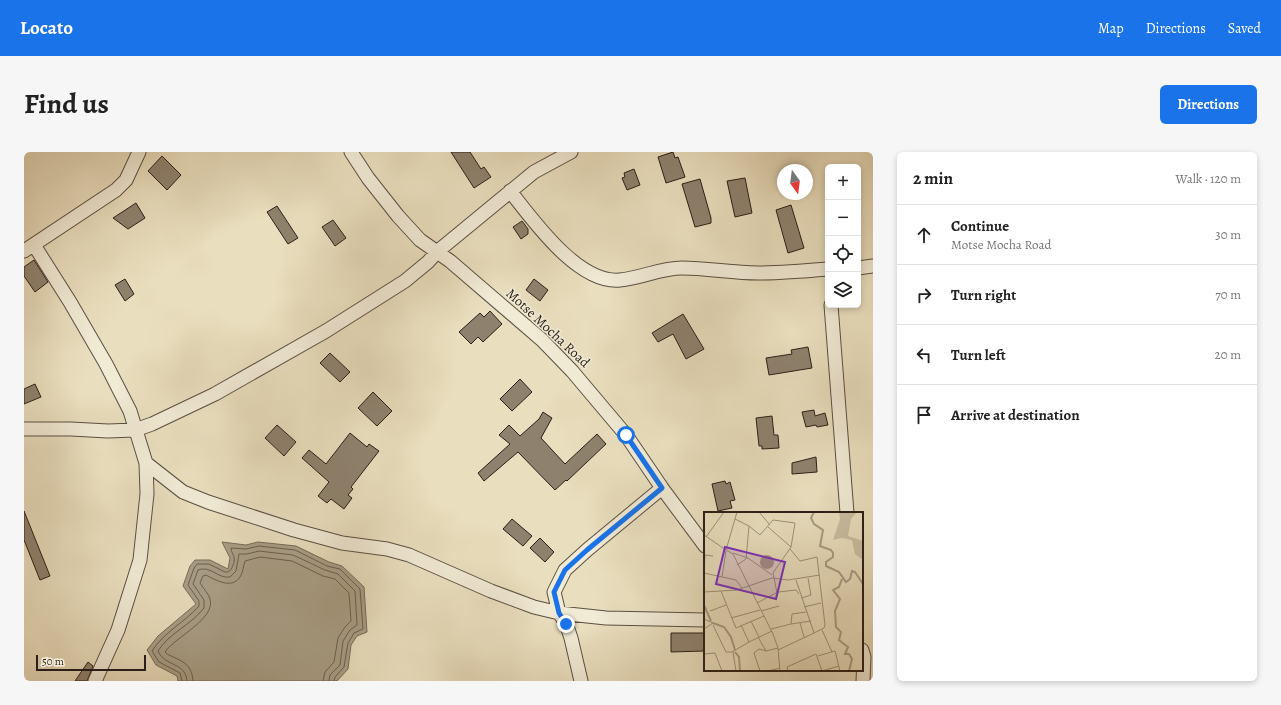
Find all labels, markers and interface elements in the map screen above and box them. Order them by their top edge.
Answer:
text: Locato [20,15,73,41]
text: Map [1098,19,1124,38]
text: Directions [1146,19,1206,38]
text: Saved [1228,19,1261,38]
text: Find us [24,85,109,123]
button: Directions [1160,85,1257,124]
north arrow [777,164,813,200]
map controls [825,164,861,308]
button: + [825,164,861,200]
text: 2 min [913,167,953,190]
text: Walk · 120 m [1176,170,1241,187]
button: − [825,200,861,236]
text: Continue [951,216,1009,236]
icon: ahead [913,224,935,246]
text: 30 m [1215,226,1241,243]
button: locate [825,236,861,272]
text: Motse Mocha Road [951,236,1052,253]
button: layers [825,272,861,308]
street label: Motse Mocha Road [502,284,594,372]
icon: right [913,284,935,306]
text: Turn right [951,285,1016,305]
text: 70 m [1215,286,1241,303]
icon: left [913,344,935,366]
text: Turn left [951,345,1006,365]
text: 20 m [1215,346,1241,363]
icon: arrive [913,404,935,426]
text: Arrive at destination [951,405,1080,425]
route start [617,426,635,444]
inset map [704,512,863,671]
route end [557,615,575,633]
scale bar [36,653,146,672]
text: 50 m [42,654,64,669]

